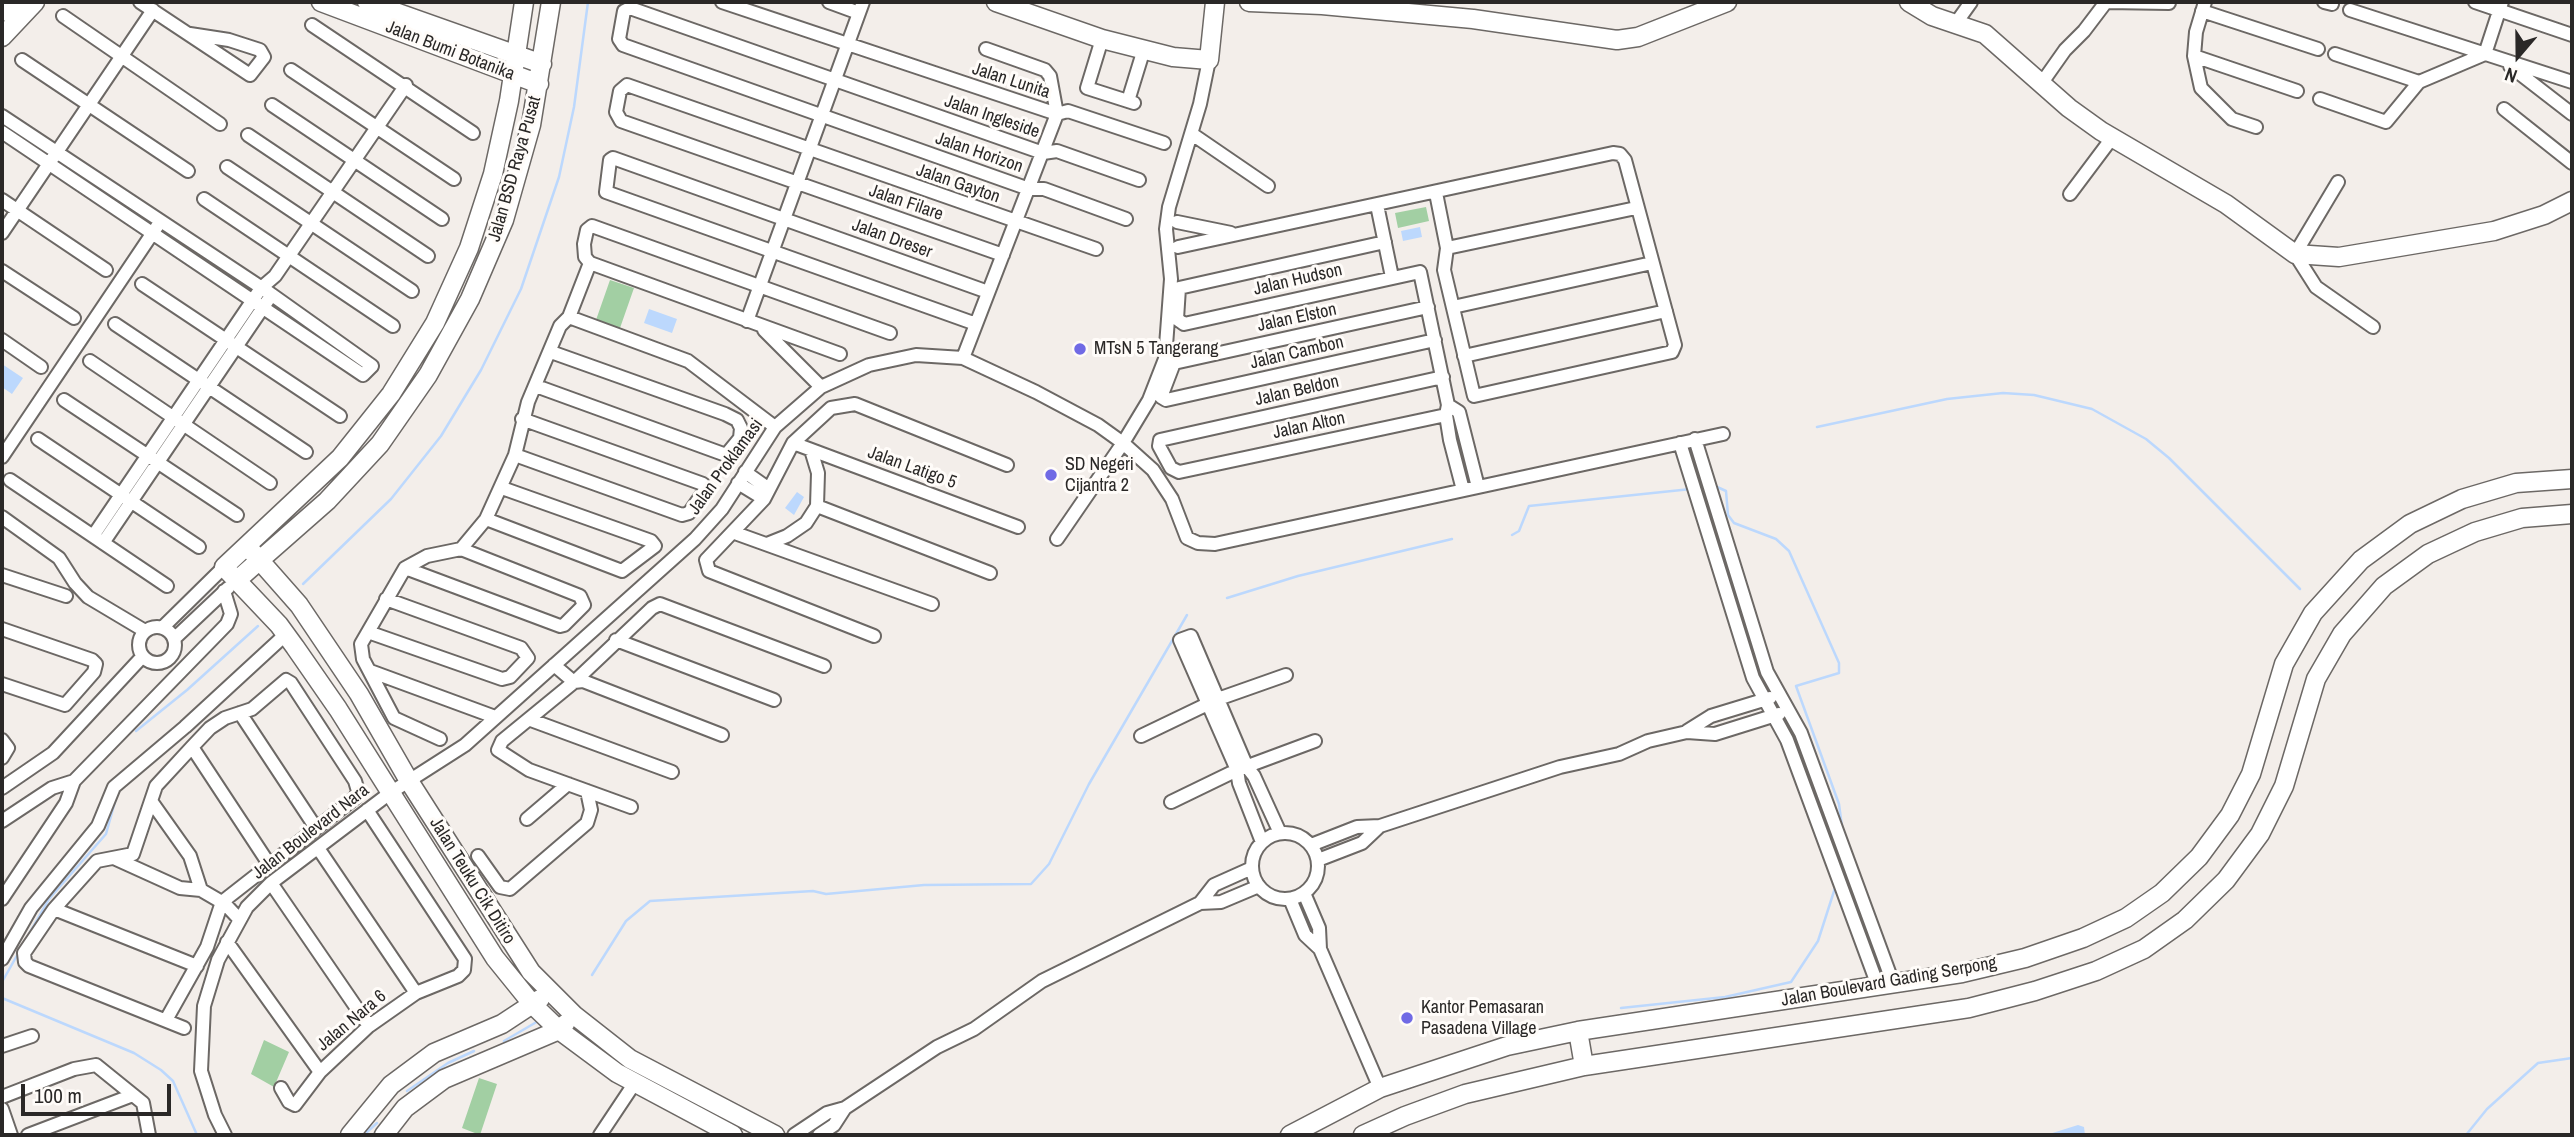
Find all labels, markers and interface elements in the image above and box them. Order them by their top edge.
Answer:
street label: Jalan Bumi Botanika [383,17,517,85]
north arrow [2483,21,2553,91]
street label: Jalan Lunita [969,58,1053,104]
text: N [2501,62,2521,90]
street label: Jalan Ingleside [942,91,1042,143]
street label: Jalan BSD Raya Pusat [484,94,546,244]
street label: Jalan Horizon [932,128,1026,178]
street label: Jalan Gayton [913,160,1003,208]
street label: Jalan Filare [866,180,946,226]
street label: Jalan Dreser [849,215,935,263]
street label: Jalan Hudson [1252,259,1344,301]
street label: Jalan Elston [1255,299,1339,337]
street label: Jalan Cambon [1248,332,1346,374]
place label: MTsN 5 Tangerang [1094,338,1219,360]
marker: MTsN 5 Tangerang [1072,341,1088,357]
street label: Jalan Beldon [1253,371,1341,411]
street label: Jalan Alton [1271,408,1347,444]
street label: Jalan Proklamasi [684,415,768,519]
street label: Jalan Latigo 5 [865,442,959,494]
place label: SD Negeri Cijantra 2 [1065,454,1134,496]
marker: SD Negeri Cijantra 2 [1043,467,1059,483]
street label: Jalan Boulevard Nara [248,780,374,884]
street label: Jalan Teuku Cik Ditiro [424,814,520,948]
street label: Jalan Boulevard Gading Serpong [1780,952,1998,1012]
street label: Jalan Nara 6 [313,986,391,1056]
place label: Kantor Pemasaran Pasadena Village [1421,997,1544,1040]
marker: Kantor Pemasaran Pasadena Village [1399,1010,1415,1026]
scale bar [24,1070,175,1114]
text: 100 m [34,1081,82,1110]

